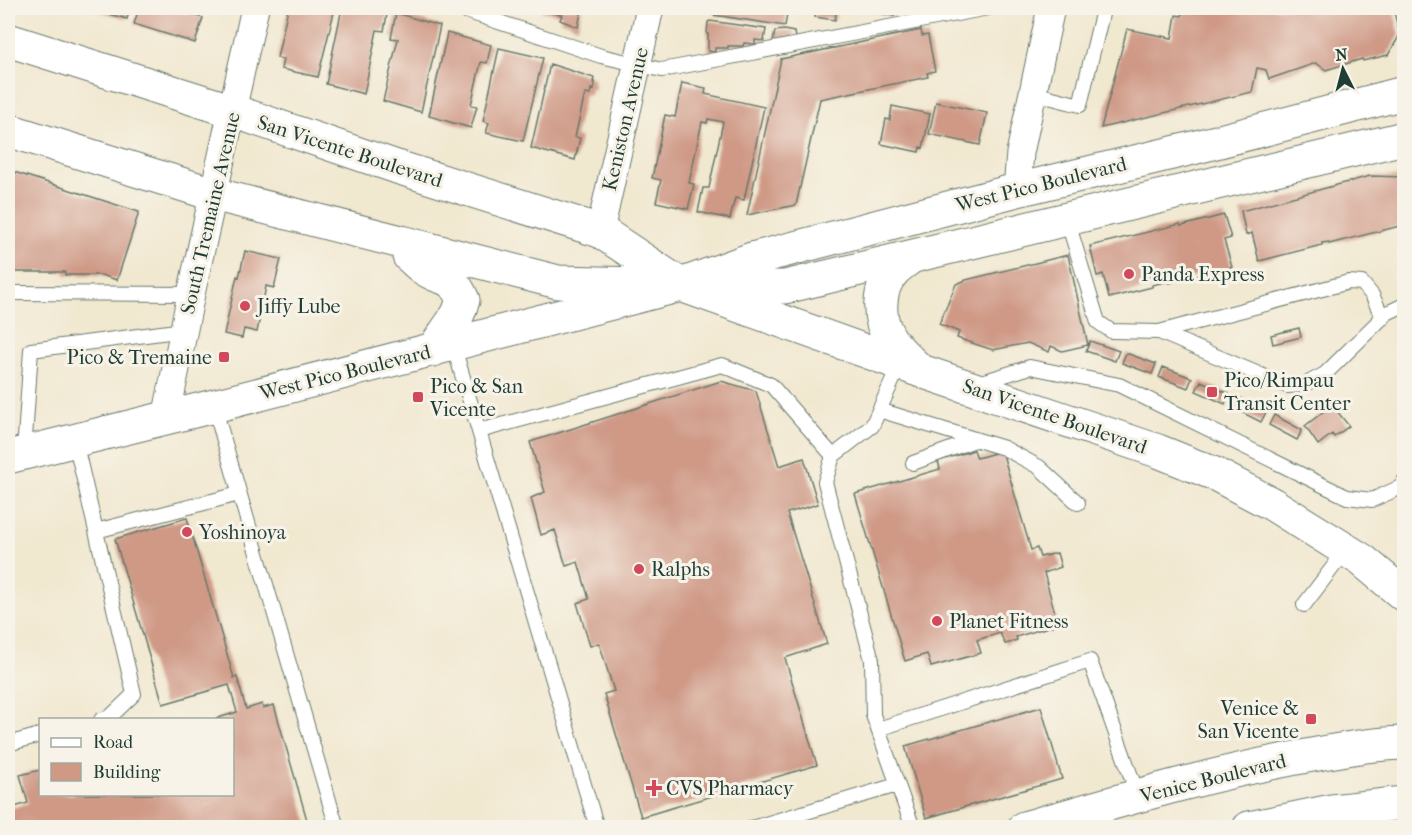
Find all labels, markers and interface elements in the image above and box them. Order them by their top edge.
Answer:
north arrow [1313,39,1373,99]
text: N [1334,44,1349,65]
street label: Keniston Avenue [598,45,653,193]
street label: South Tremaine Avenue [176,110,245,316]
street label: San Vicente Boulevard [254,111,446,193]
street label: West Pico Boulevard [952,152,1130,217]
place label: Panda Express [1141,263,1265,286]
marker: Panda Express [1122,267,1136,281]
place label: Jiffy Lube [255,295,341,318]
marker: Jiffy Lube [238,299,252,313]
street label: West Pico Boulevard [256,340,434,405]
place label: Pico & Tremaine [67,346,212,369]
marker: Pico & Tremaine [217,350,231,364]
place label: Pico/Rimpau Transit Center [1224,369,1351,415]
street label: San Vicente Boulevard [960,374,1151,459]
place label: Pico & San Vicente [429,375,523,421]
marker: Pico/Rimpau Transit Center [1205,385,1219,399]
marker: Pico & San Vicente [411,390,425,404]
place label: Yoshinoya [198,521,287,544]
marker: Yoshinoya [180,525,194,539]
place label: Ralphs [651,558,710,581]
marker: Ralphs [632,562,646,576]
place label: Planet Fitness [949,610,1069,633]
marker: Planet Fitness [930,614,944,628]
place label: Venice & San Vicente [1198,697,1299,743]
marker: Venice & San Vicente [1304,712,1318,726]
legend [39,718,234,796]
text: Road [93,732,133,753]
street label: Venice Boulevard [1137,749,1290,808]
text: Building [93,762,161,783]
place label: CVS Pharmacy [666,777,795,800]
marker: CVS Pharmacy [647,781,661,795]

